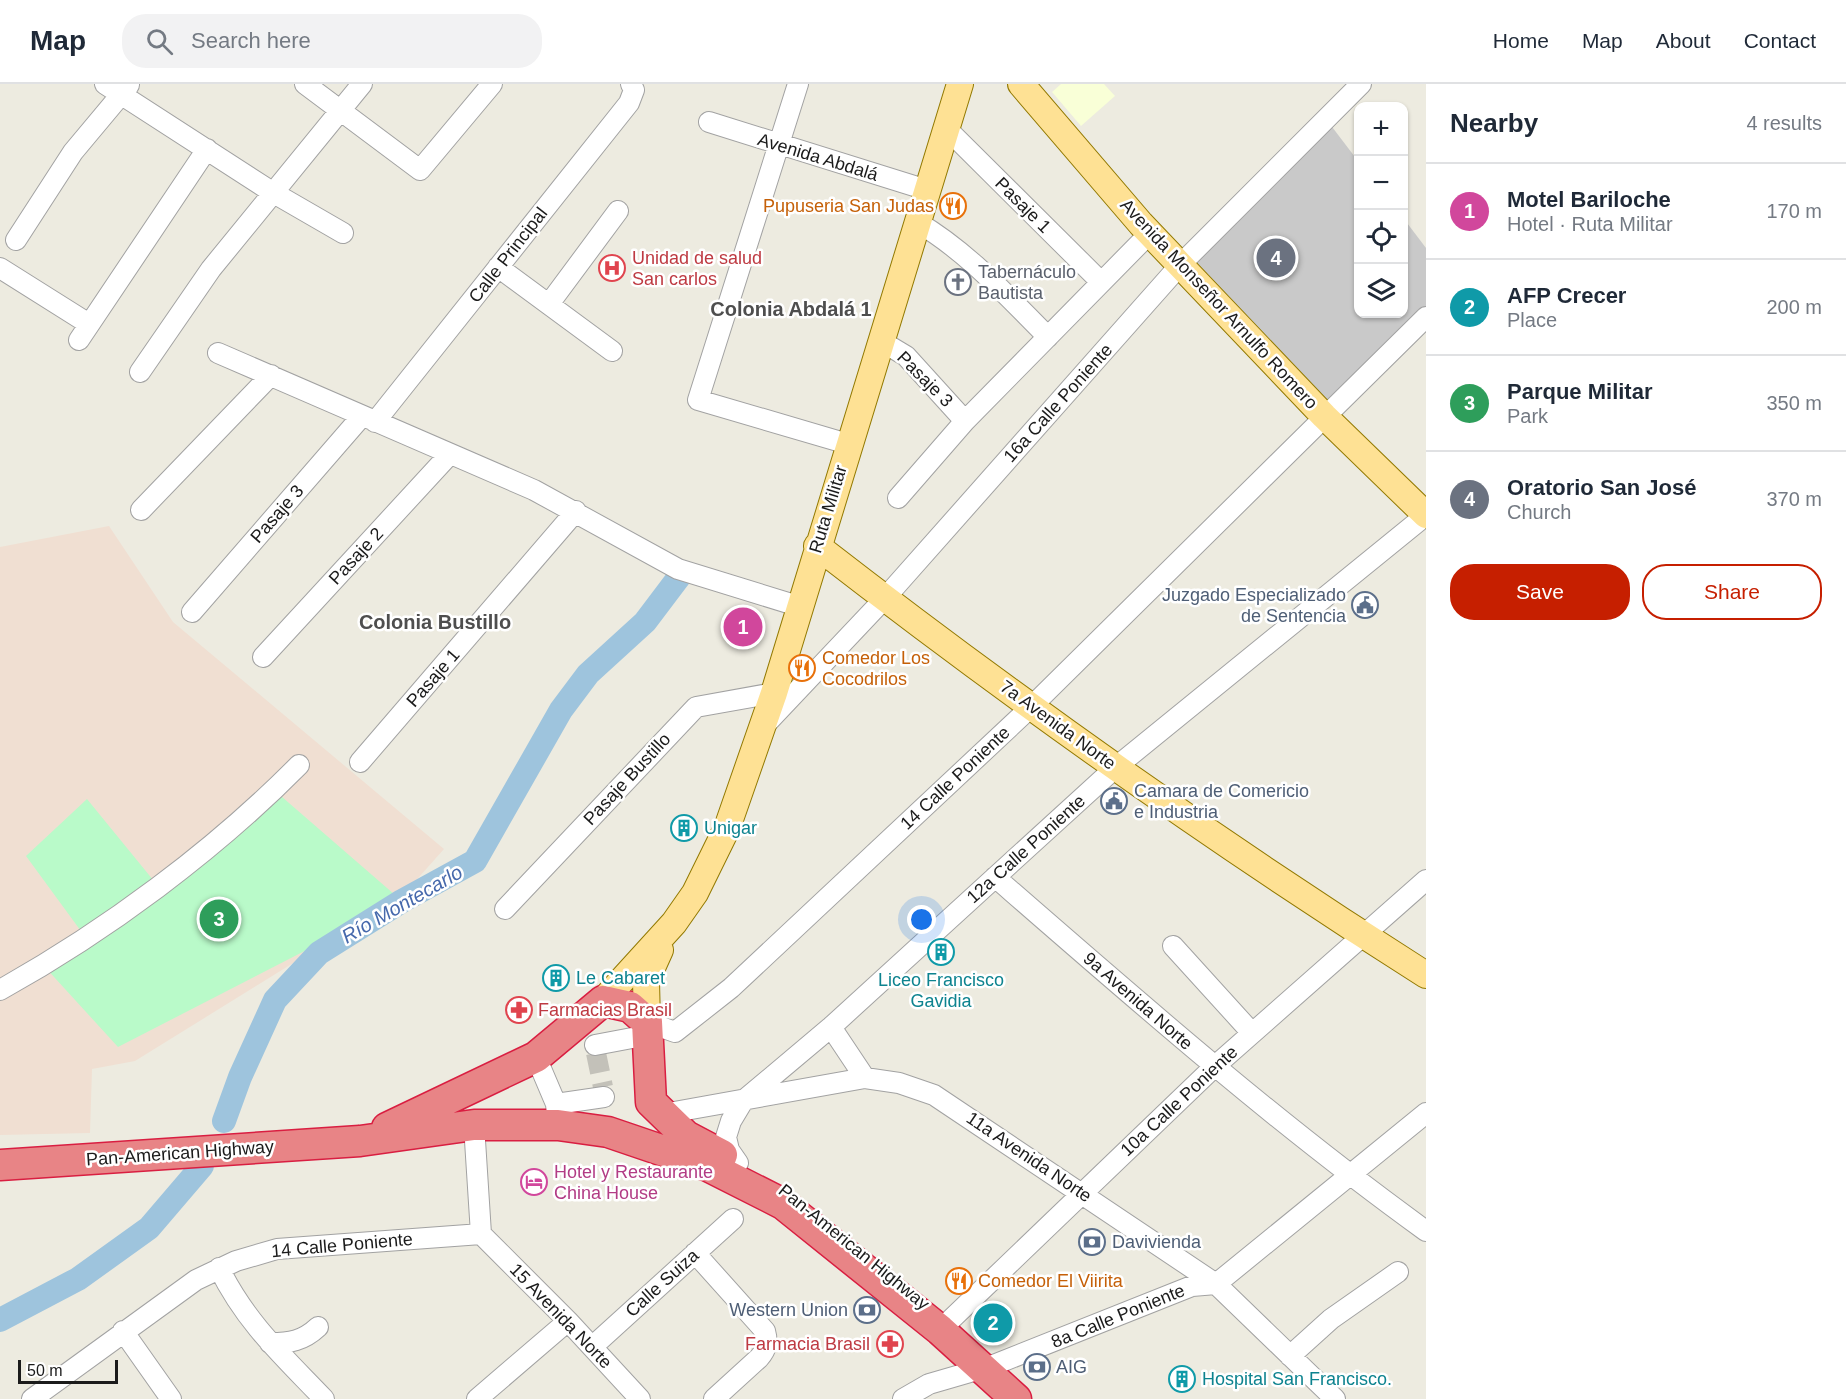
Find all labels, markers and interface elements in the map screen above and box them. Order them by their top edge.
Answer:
search box [122,14,542,68]
text: Map [30,25,86,56]
icon: search [143,25,176,58]
text: Search here [191,28,311,53]
text: Home [1493,29,1549,52]
text: Map [1582,29,1623,52]
text: About [1656,29,1711,52]
text: Contact [1744,29,1816,52]
map controls [1354,102,1408,318]
button: + [1354,102,1408,156]
text: Nearby [1450,108,1538,138]
text: 4 results [1746,112,1822,134]
street label: Avenida Abdalá [755,129,882,185]
button: − [1354,156,1408,210]
street label: Pasaje 1 [991,173,1055,237]
text: Motel Bariloche [1507,187,1671,212]
restaurant icon: Pupuseria San Judas [938,191,968,221]
street label: Avenida Monseñor Arnulfo Romero [1116,195,1322,413]
place label: Pupuseria San Judas [763,196,934,216]
text: 1 [1464,200,1475,222]
text: 170 m [1766,200,1822,222]
street label: Calle Principal [465,204,551,306]
button: locate [1354,210,1408,264]
text: Hotel · Ruta Militar [1507,213,1673,235]
pin: 4 [1256,236,1296,280]
place label: Unidad de salud San carlos [632,248,762,289]
hospital icon: Unidad de salud San carlos [597,253,627,283]
place label: Tabernáculo Bautista [978,262,1076,303]
button: layers [1354,264,1408,318]
church icon: Tabernáculo Bautista [943,267,973,297]
text: AFP Crecer [1507,283,1626,308]
text: 2 [1464,296,1475,318]
text: 200 m [1766,296,1822,318]
district label: Colonia Abdalá 1 [710,298,872,320]
text: Place [1507,309,1557,331]
street label: 16a Calle Poniente [1000,340,1116,466]
street label: Pasaje 3 [893,347,957,411]
text: Parque Militar [1507,379,1652,404]
text: 3 [1464,392,1475,414]
text: 350 m [1766,392,1822,414]
text: Park [1507,405,1548,427]
street label: Ruta Militar [805,463,851,555]
text: Oratorio San José [1507,475,1697,500]
street label: Pasaje 3 [246,481,308,547]
text: 4 [1464,488,1475,510]
text: 370 m [1766,488,1822,510]
text: Church [1507,501,1571,523]
street label: Pasaje 2 [325,524,387,588]
button: Save [1450,564,1630,620]
button: Share [1642,564,1822,620]
place label: Juzgado Especializado de Sentencia [1162,585,1347,626]
public building icon: Juzgado Especializado de Sentencia [1350,590,1380,620]
pin: 1 [724,604,762,650]
district label: Colonia Bustillo [359,611,511,633]
street label: Pasaje 1 [402,645,464,711]
place label: Comedor Los Cocodrilos [822,648,930,689]
restaurant icon: Comedor Los Cocodrilos [787,653,817,683]
street label: 7a Avenida Norte [996,676,1120,774]
street label: 14 Calle Poniente [896,722,1014,834]
street label: Pasaje Bustillo [579,729,675,829]
place label: Camara de Comericio e Industria [1134,781,1309,822]
public building icon: Camara de Comericio e Industria [1099,786,1129,816]
street label: 12a Calle Poniente [963,791,1089,907]
building icon: Unigar [669,813,699,843]
place label: Unigar [704,818,757,838]
water label: Río Montecarlo [338,861,466,947]
pin: 3 [200,896,238,942]
your location [907,905,936,934]
building icon: Liceo Francisco Gavidia [926,937,956,967]
street label: 9a Avenida Norte [1079,948,1197,1054]
building icon: Le Cabaret [541,963,571,993]
place label: Le Cabaret [576,968,665,988]
place label: Liceo Francisco Gavidia [878,970,1004,1011]
pharmacy icon: Farmacias Brasil [504,995,534,1025]
place label: Farmacias Brasil [538,1000,672,1020]
street label: 10a Calle Poniente [1117,1042,1241,1160]
street label: 11a Avenida Norte [963,1108,1095,1206]
street label: Pan-American Highway [85,1136,275,1170]
place label: Hotel y Restaurante China House [554,1162,713,1203]
hotel icon: Hotel y Restaurante China House [519,1167,549,1197]
street label: Pan-American Highway [775,1180,933,1314]
bank icon: Davivienda [1077,1227,1107,1257]
street label: 14 Calle Poniente [270,1229,414,1261]
place label: Davivienda [1112,1232,1202,1252]
street label: Calle Suiza [621,1244,703,1321]
street label: 15 Avenida Norte [506,1259,616,1373]
restaurant icon: Comedor El Viirita [944,1266,974,1296]
place label: Comedor El Viirita [978,1271,1124,1291]
street label: 8a Calle Poniente [1048,1280,1188,1352]
bank icon: Western Union [852,1295,882,1325]
place label: Western Union [729,1300,848,1320]
pin: 2 [974,1300,1012,1346]
pharmacy icon: Farmacia Brasil [875,1329,905,1359]
place label: Farmacia Brasil [745,1334,870,1354]
bank icon: AIG [1022,1352,1052,1382]
scale bar [18,1357,118,1384]
place label: AIG [1056,1357,1087,1377]
text: 50 m [27,1362,63,1379]
building icon: Hospital San Francisco. [1167,1364,1197,1394]
place label: Hospital San Francisco. [1202,1369,1392,1389]

